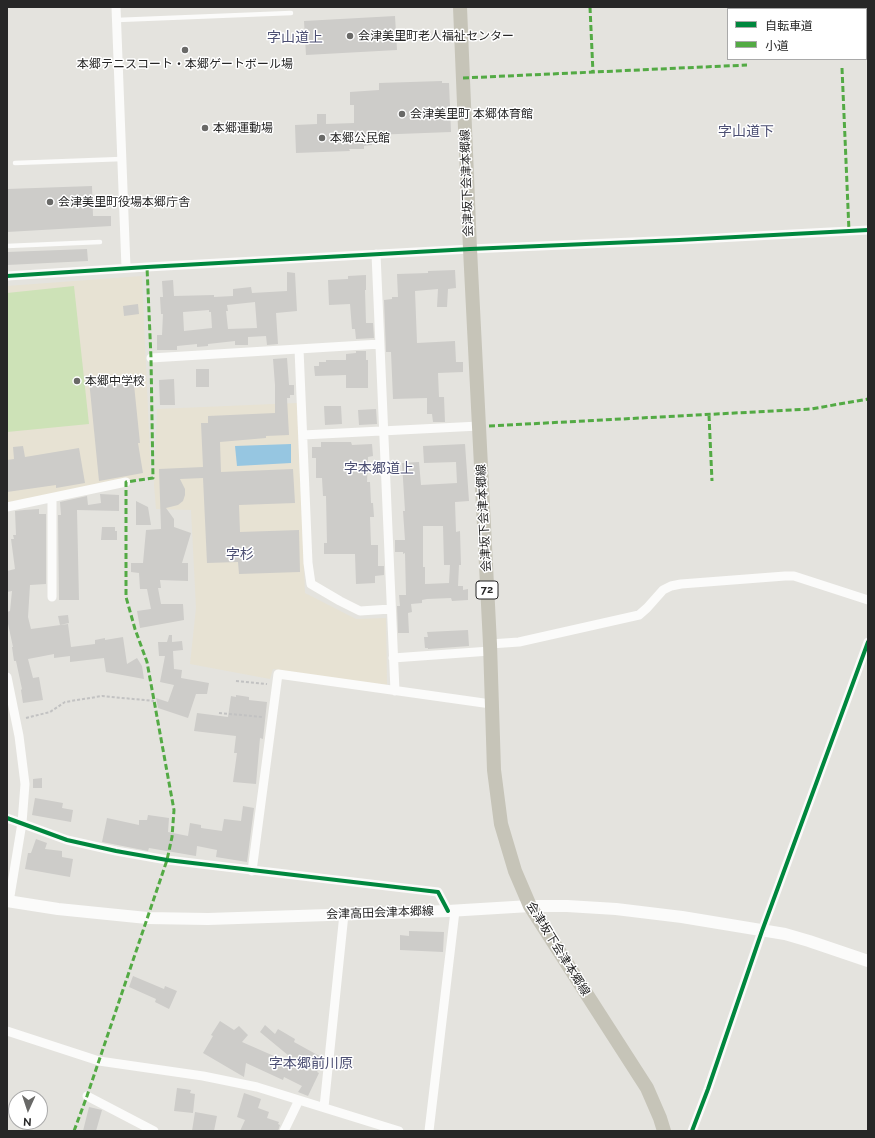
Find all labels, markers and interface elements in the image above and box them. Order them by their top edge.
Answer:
legend [727,8,867,60]
text: 自転車道 [765,19,813,33]
place label: 会津美里町老人福祉センター [358,29,514,43]
district label: 字山道上 [267,30,323,46]
marker: 会津美里町老人福祉センター [345,31,355,41]
text: 小道 [765,39,789,53]
marker: 本郷テニスコート・本郷ゲートボール場 [180,45,190,55]
place label: 本郷テニスコート・本郷ゲートボール場 [77,57,293,71]
place label: 会津美里町 本郷体育館 [410,107,533,121]
marker: 会津美里町 本郷体育館 [397,109,407,119]
place label: 本郷運動場 [213,121,273,135]
marker: 本郷運動場 [200,123,210,133]
district label: 字山道下 [718,124,774,140]
street label: 会津坂下会津本郷線 [458,129,476,237]
place label: 本郷公民館 [330,131,390,145]
marker: 本郷公民館 [317,133,327,143]
place label: 会津美里町役場本郷庁舎 [58,195,190,209]
marker: 会津美里町役場本郷庁舎 [45,197,55,207]
place label: 本郷中学校 [85,374,145,388]
marker: 本郷中学校 [72,376,82,386]
district label: 字本郷道上 [344,461,414,477]
street label: 会津坂下会津本郷線 [474,464,494,572]
district label: 字杉 [226,547,254,563]
road number: 72 [476,581,498,599]
street label: 会津坂下会津本郷線 [523,899,593,999]
street label: 会津高田会津本郷線 [326,904,434,922]
district label: 字本郷前川原 [269,1056,353,1072]
north arrow [8,1090,48,1130]
text: N [23,1115,32,1128]

